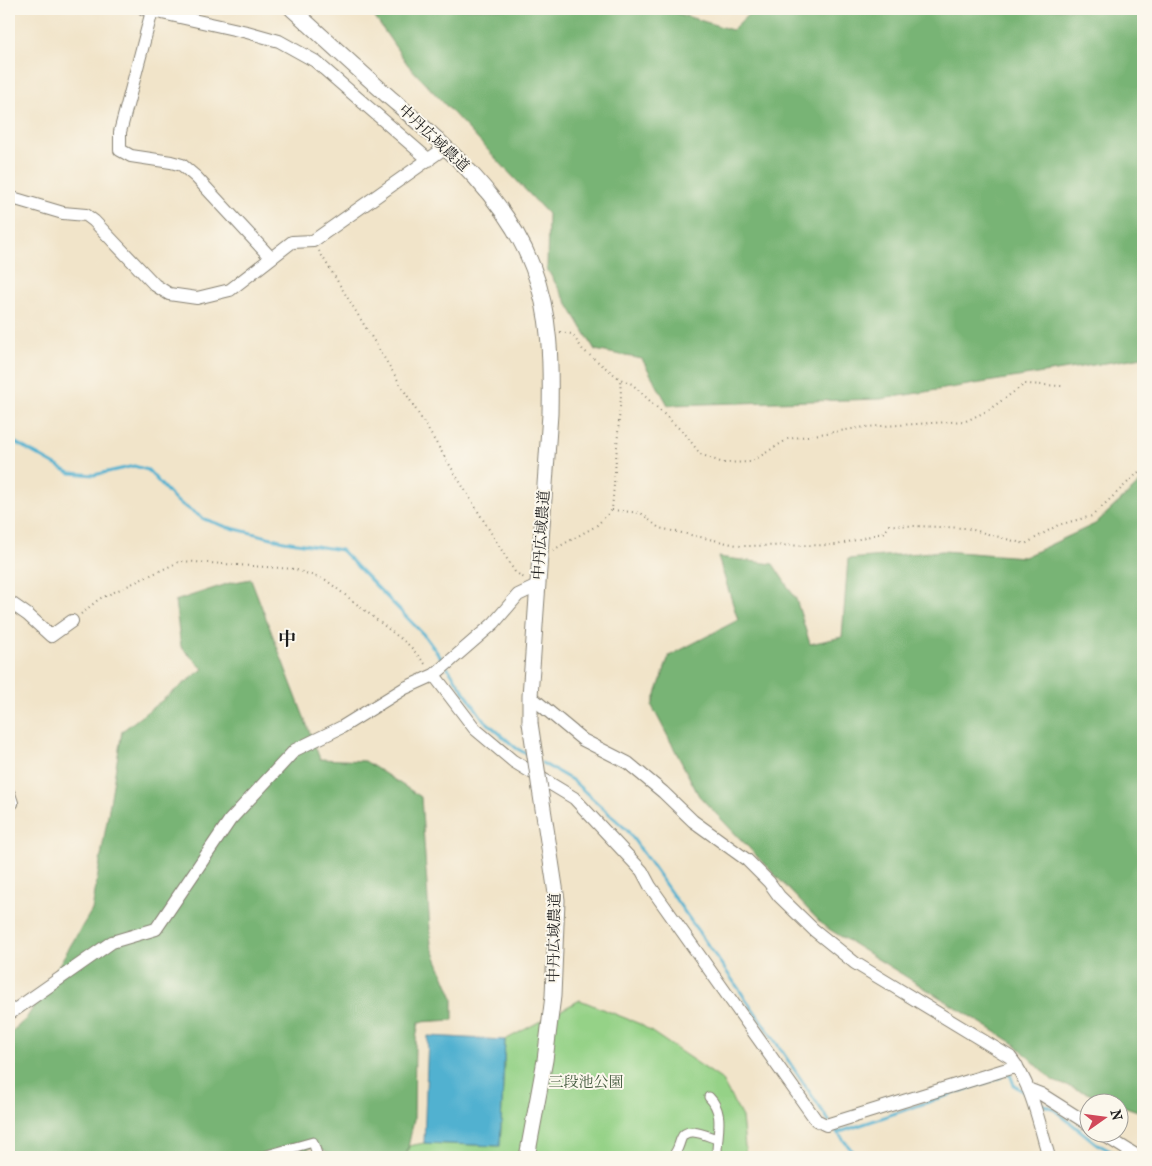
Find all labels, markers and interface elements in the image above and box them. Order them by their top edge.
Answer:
street label: 中丹広域農道 [395,101,473,175]
street label: 中丹広域農道 [529,489,553,581]
district label: 中 [278,629,296,650]
street label: 中丹広域農道 [544,893,564,983]
park label: 三段池公園 [548,1073,624,1091]
north arrow [1080,1094,1130,1144]
text: N [1107,1108,1126,1123]

